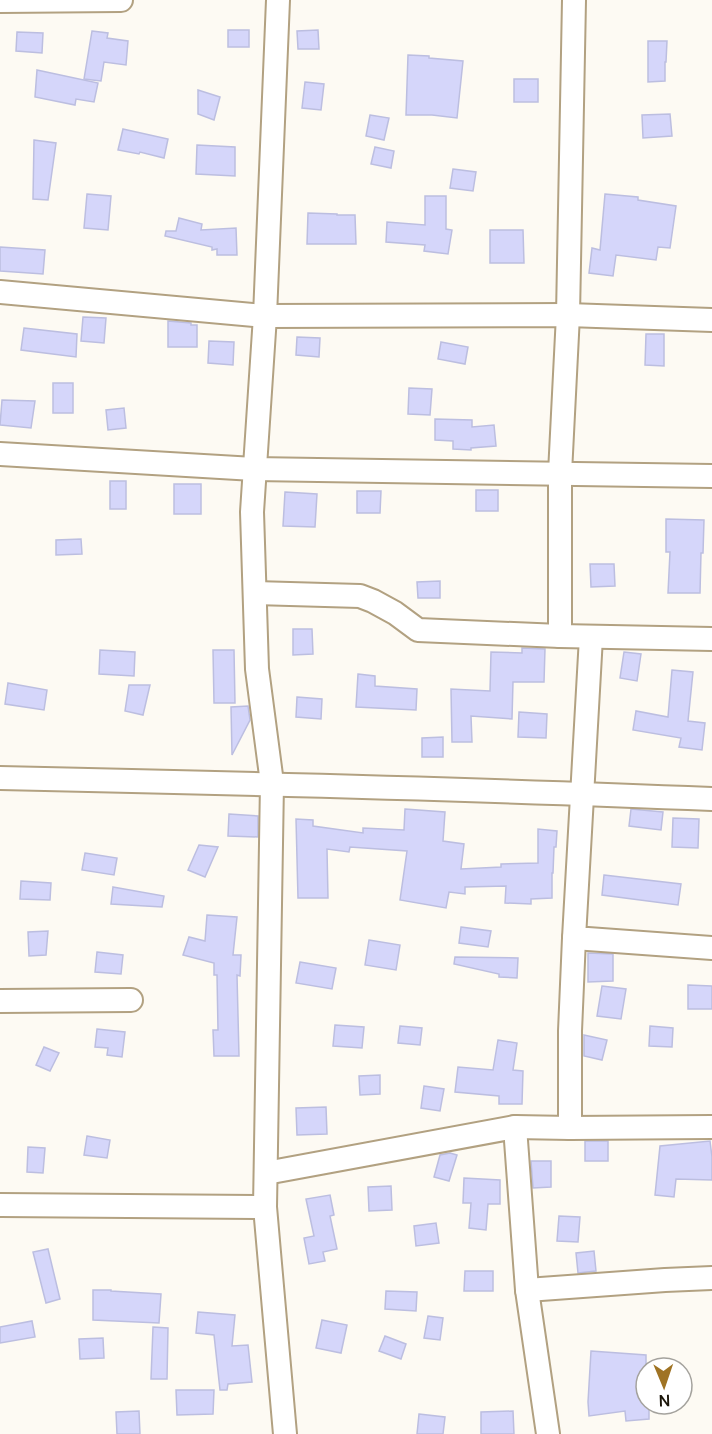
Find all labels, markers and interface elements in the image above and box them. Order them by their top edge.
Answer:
north arrow [634,1356,694,1416]
text: N [658,1390,671,1412]

